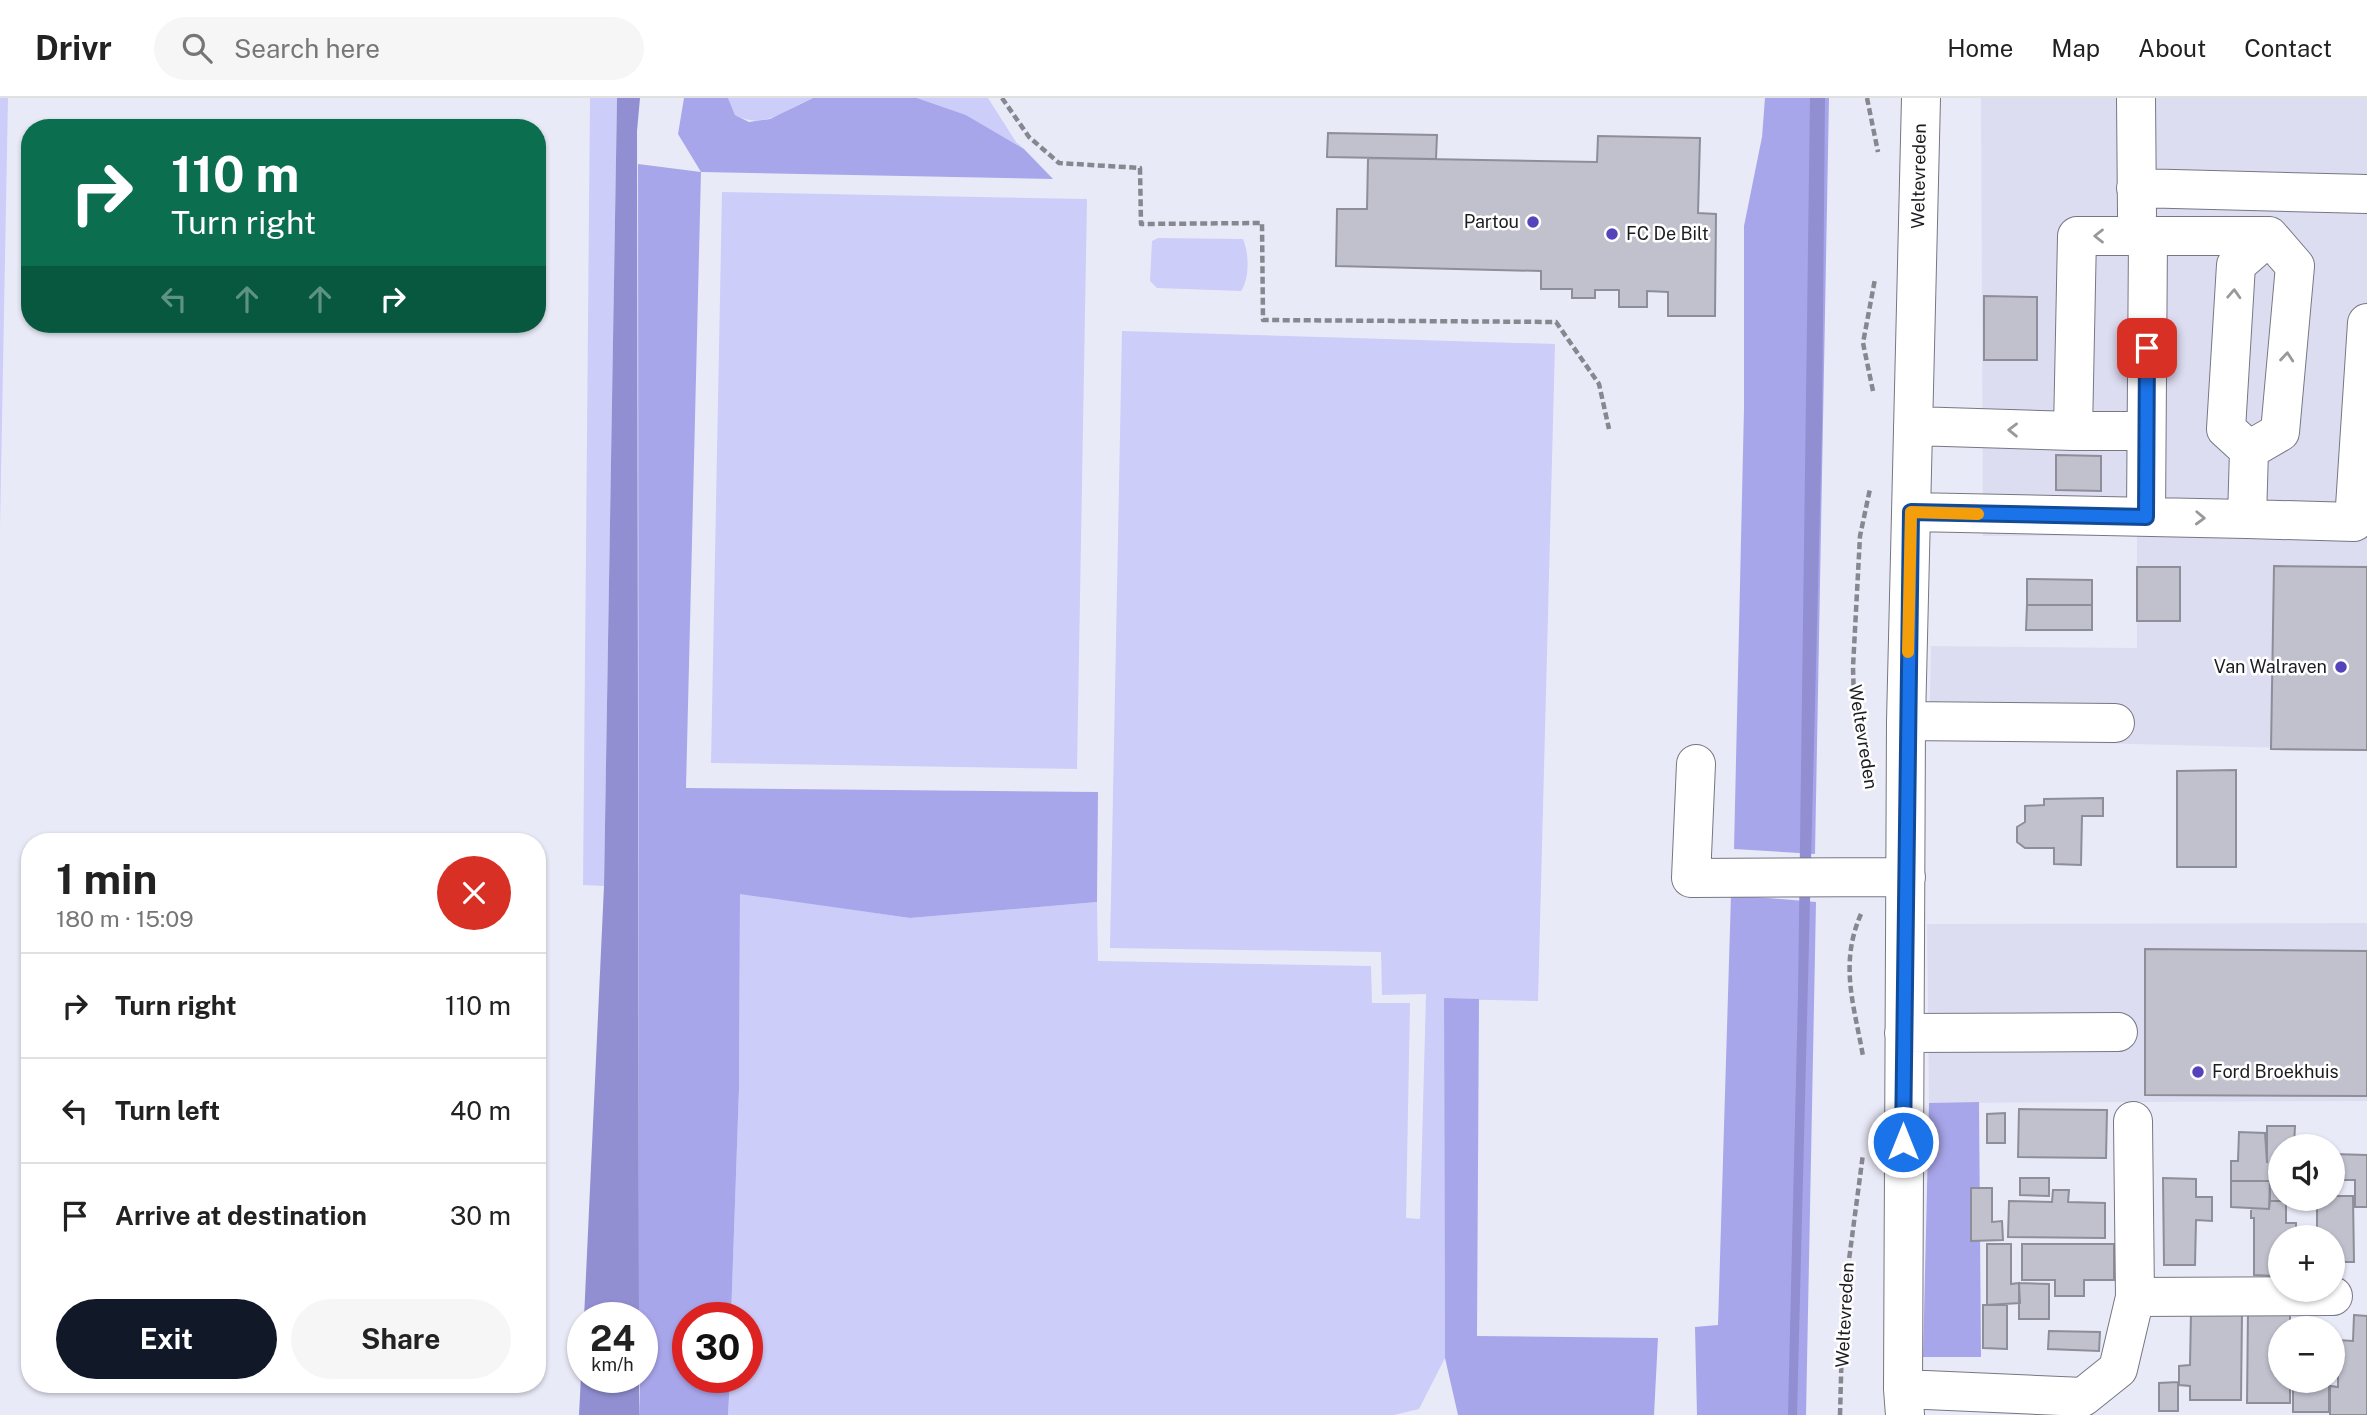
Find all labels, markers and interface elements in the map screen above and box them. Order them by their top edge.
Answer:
search box [154,17,644,80]
text: Drivr [35,29,112,67]
icon: search [178,29,216,67]
text: Search here [234,33,380,64]
text: Home [1947,34,2013,62]
text: Map [2051,34,2100,62]
text: About [2138,34,2206,62]
text: Contact [2244,34,2332,62]
street label: Weltevreden [1907,123,1930,229]
text: 110 m [171,145,299,203]
icon: right [56,147,147,238]
text: Turn right [171,204,316,241]
place label: Partou [1464,211,1519,232]
marker: Partou [1525,214,1541,230]
place label: FC De Bilt [1626,223,1709,244]
marker: FC De Bilt [1604,226,1620,242]
one-way arrow [2093,228,2104,244]
icon: left [155,280,193,318]
icon: ahead [228,280,266,318]
icon: ahead [301,280,339,318]
icon: right [374,280,412,318]
one-way arrow [2226,288,2241,299]
pin [2117,318,2177,378]
icon: arrive [2128,329,2166,367]
one-way arrow [2279,351,2294,362]
one-way arrow [2007,422,2018,438]
one-way arrow [2195,510,2206,526]
place label: Van Walraven [2214,656,2327,677]
marker: Van Walraven [2333,659,2349,675]
street label: Weltevreden [1845,683,1882,791]
text: 1 min [56,854,157,903]
button: close [437,856,511,930]
text: 180 m · 15:09 [56,905,194,932]
icon: right [56,987,94,1025]
text: Turn right [115,990,237,1021]
text: 110 m [445,990,511,1021]
place label: Ford Broekhuis [2212,1061,2339,1082]
marker: Ford Broekhuis [2190,1064,2206,1080]
icon: left [56,1092,94,1130]
text: Turn left [115,1095,220,1126]
text: 40 m [450,1095,511,1126]
position arrow [1866,1105,1940,1179]
map controls [2268,1134,2345,1393]
button: sound [2268,1134,2345,1211]
icon: arrive [56,1197,94,1235]
text: Arrive at destination [115,1200,367,1231]
text: 30 m [450,1200,511,1231]
button: + [2268,1225,2345,1302]
street label: Weltevreden [1831,1262,1858,1368]
button: Exit [56,1299,277,1379]
button: Share [291,1299,511,1379]
speed limit sign: 30 [672,1302,763,1393]
button: − [2268,1316,2345,1393]
text: 24 [590,1318,635,1359]
text: km/h [591,1354,634,1375]

